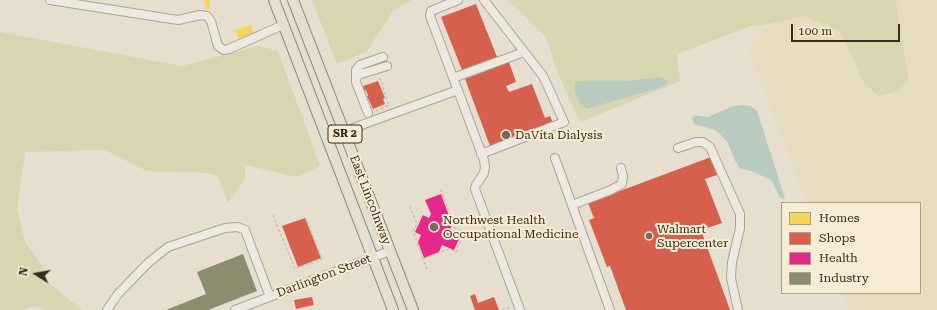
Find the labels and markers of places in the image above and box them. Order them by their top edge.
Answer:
place label: DaVita Dialysis [515,128,603,142]
marker: DaVita Dialysis [500,129,512,141]
place label: Northwest Health Occupational Medicine [443,213,579,241]
marker: Northwest Health Occupational Medicine [428,221,440,233]
place label: Walmart Supercenter [657,222,728,250]
marker: Walmart Supercenter [644,231,654,241]

